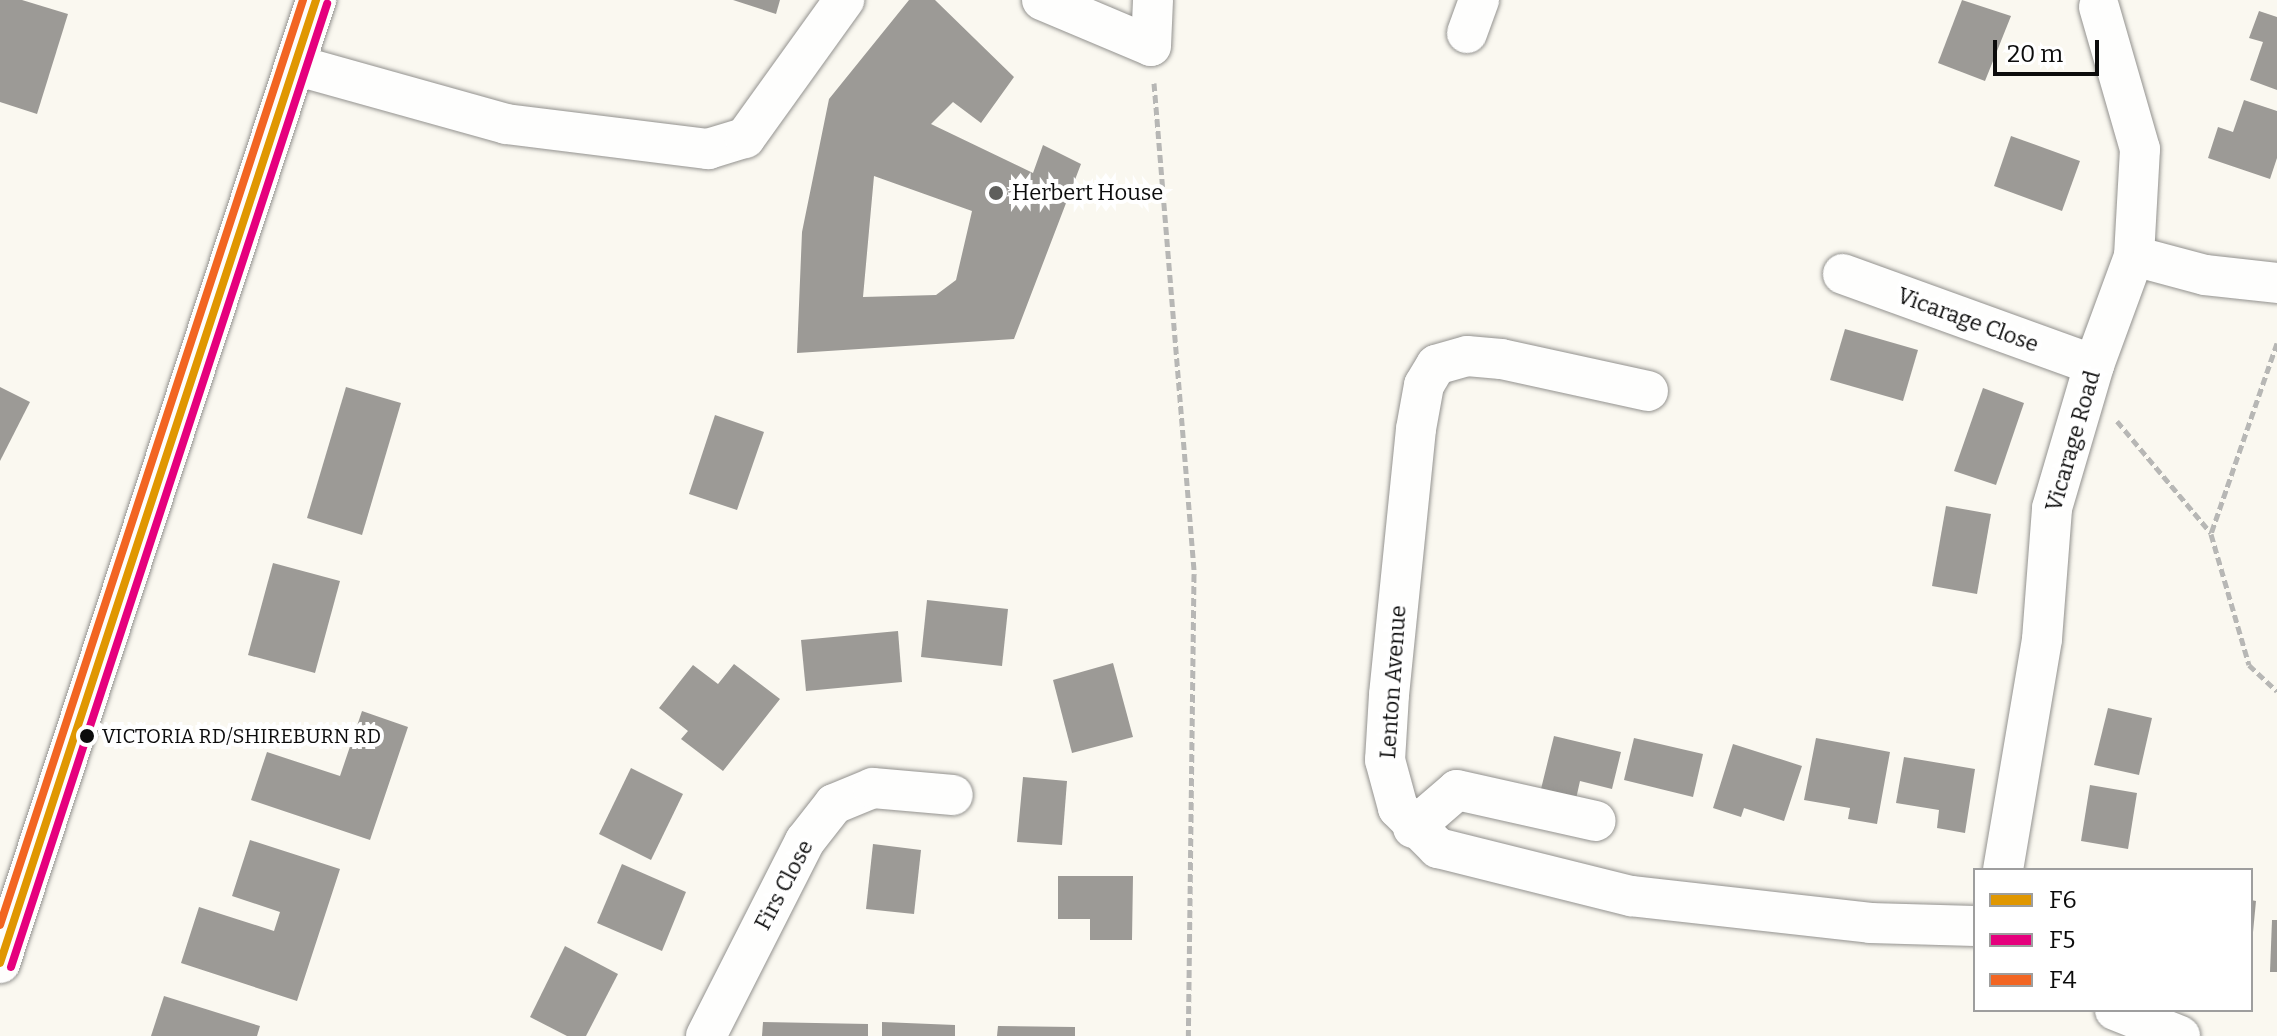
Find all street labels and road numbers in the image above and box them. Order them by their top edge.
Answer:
street label: Vicarage Close [1894,282,2042,358]
street label: Vicarage Road [2040,368,2106,514]
street label: Lenton Avenue [1374,604,1412,760]
street label: Firs Close [749,836,819,934]

